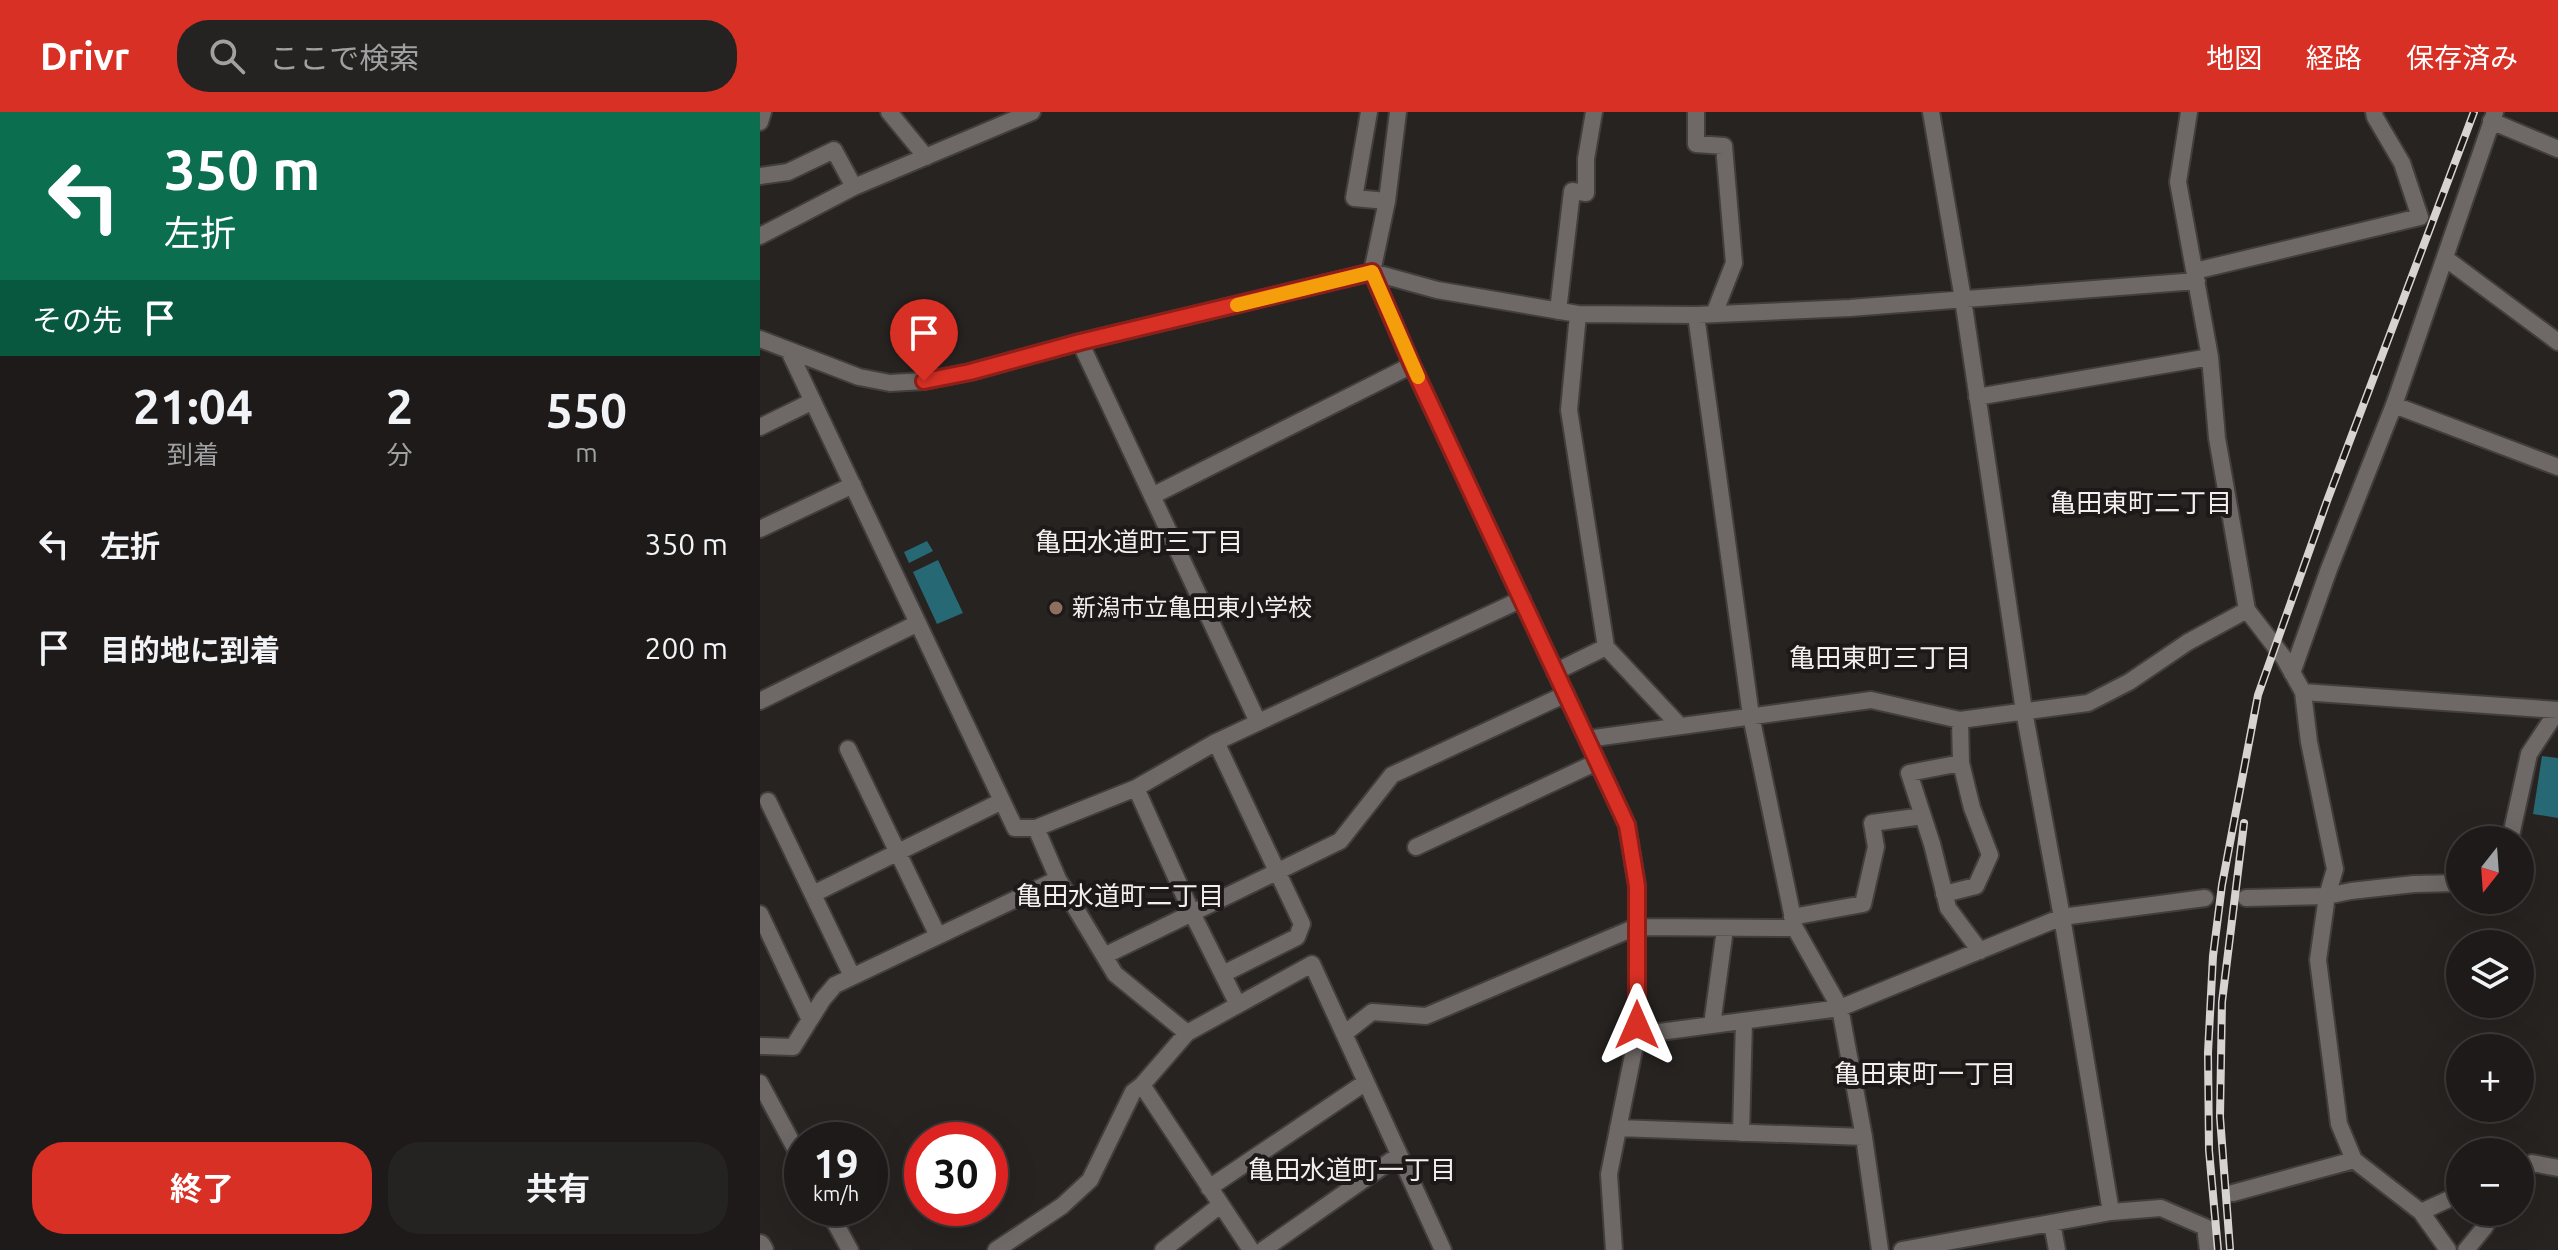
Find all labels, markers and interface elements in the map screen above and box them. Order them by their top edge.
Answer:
search box [177,20,737,92]
icon: search [205,34,249,78]
text: Drivr [40,35,129,77]
text: ここで検索 [269,41,419,75]
text: 地図 [2206,42,2262,73]
text: 経路 [2306,42,2362,73]
text: 保存済み [2406,42,2518,73]
text: 350 m [164,138,320,201]
icon: left [32,144,136,248]
text: 左折 [164,212,236,253]
icon: arrive [138,296,182,340]
pin [890,299,958,381]
text: その先 [32,303,122,337]
icon: arrive [902,311,946,355]
text: 21:04 [133,379,253,433]
text: 2 [386,379,413,433]
text: 550 [546,383,627,437]
text: m [575,438,598,467]
text: 到着 [167,440,219,469]
text: 分 [386,440,412,469]
district label: 亀田東町二丁目 [2050,488,2232,517]
icon: left [32,522,76,566]
text: 350 m [644,527,728,561]
district label: 亀田水道町三丁目 [1035,527,1243,556]
text: 左折 [100,529,160,563]
place label: 新潟市立亀田東小学校 [1072,594,1312,621]
marker: 新潟市立亀田東小学校 [1047,599,1065,617]
icon: arrive [32,626,76,670]
text: 200 m [644,631,728,665]
text: 目的地に到着 [100,633,280,667]
district label: 亀田東町三丁目 [1789,643,1971,672]
north arrow [2446,826,2534,914]
map controls [2446,826,2534,1226]
district label: 亀田水道町二丁目 [1016,881,1224,910]
button: layers [2446,930,2534,1018]
position arrow [1595,983,1679,1067]
button: + [2446,1034,2534,1122]
district label: 亀田東町一丁目 [1834,1059,2016,1088]
speed limit sign: 30 [904,1122,1008,1226]
button: − [2446,1138,2534,1226]
text: 19 [813,1141,859,1186]
button: 終了 [32,1142,372,1234]
button: 共有 [388,1142,728,1234]
district label: 亀田水道町一丁目 [1248,1155,1456,1184]
text: km/h [813,1182,859,1205]

